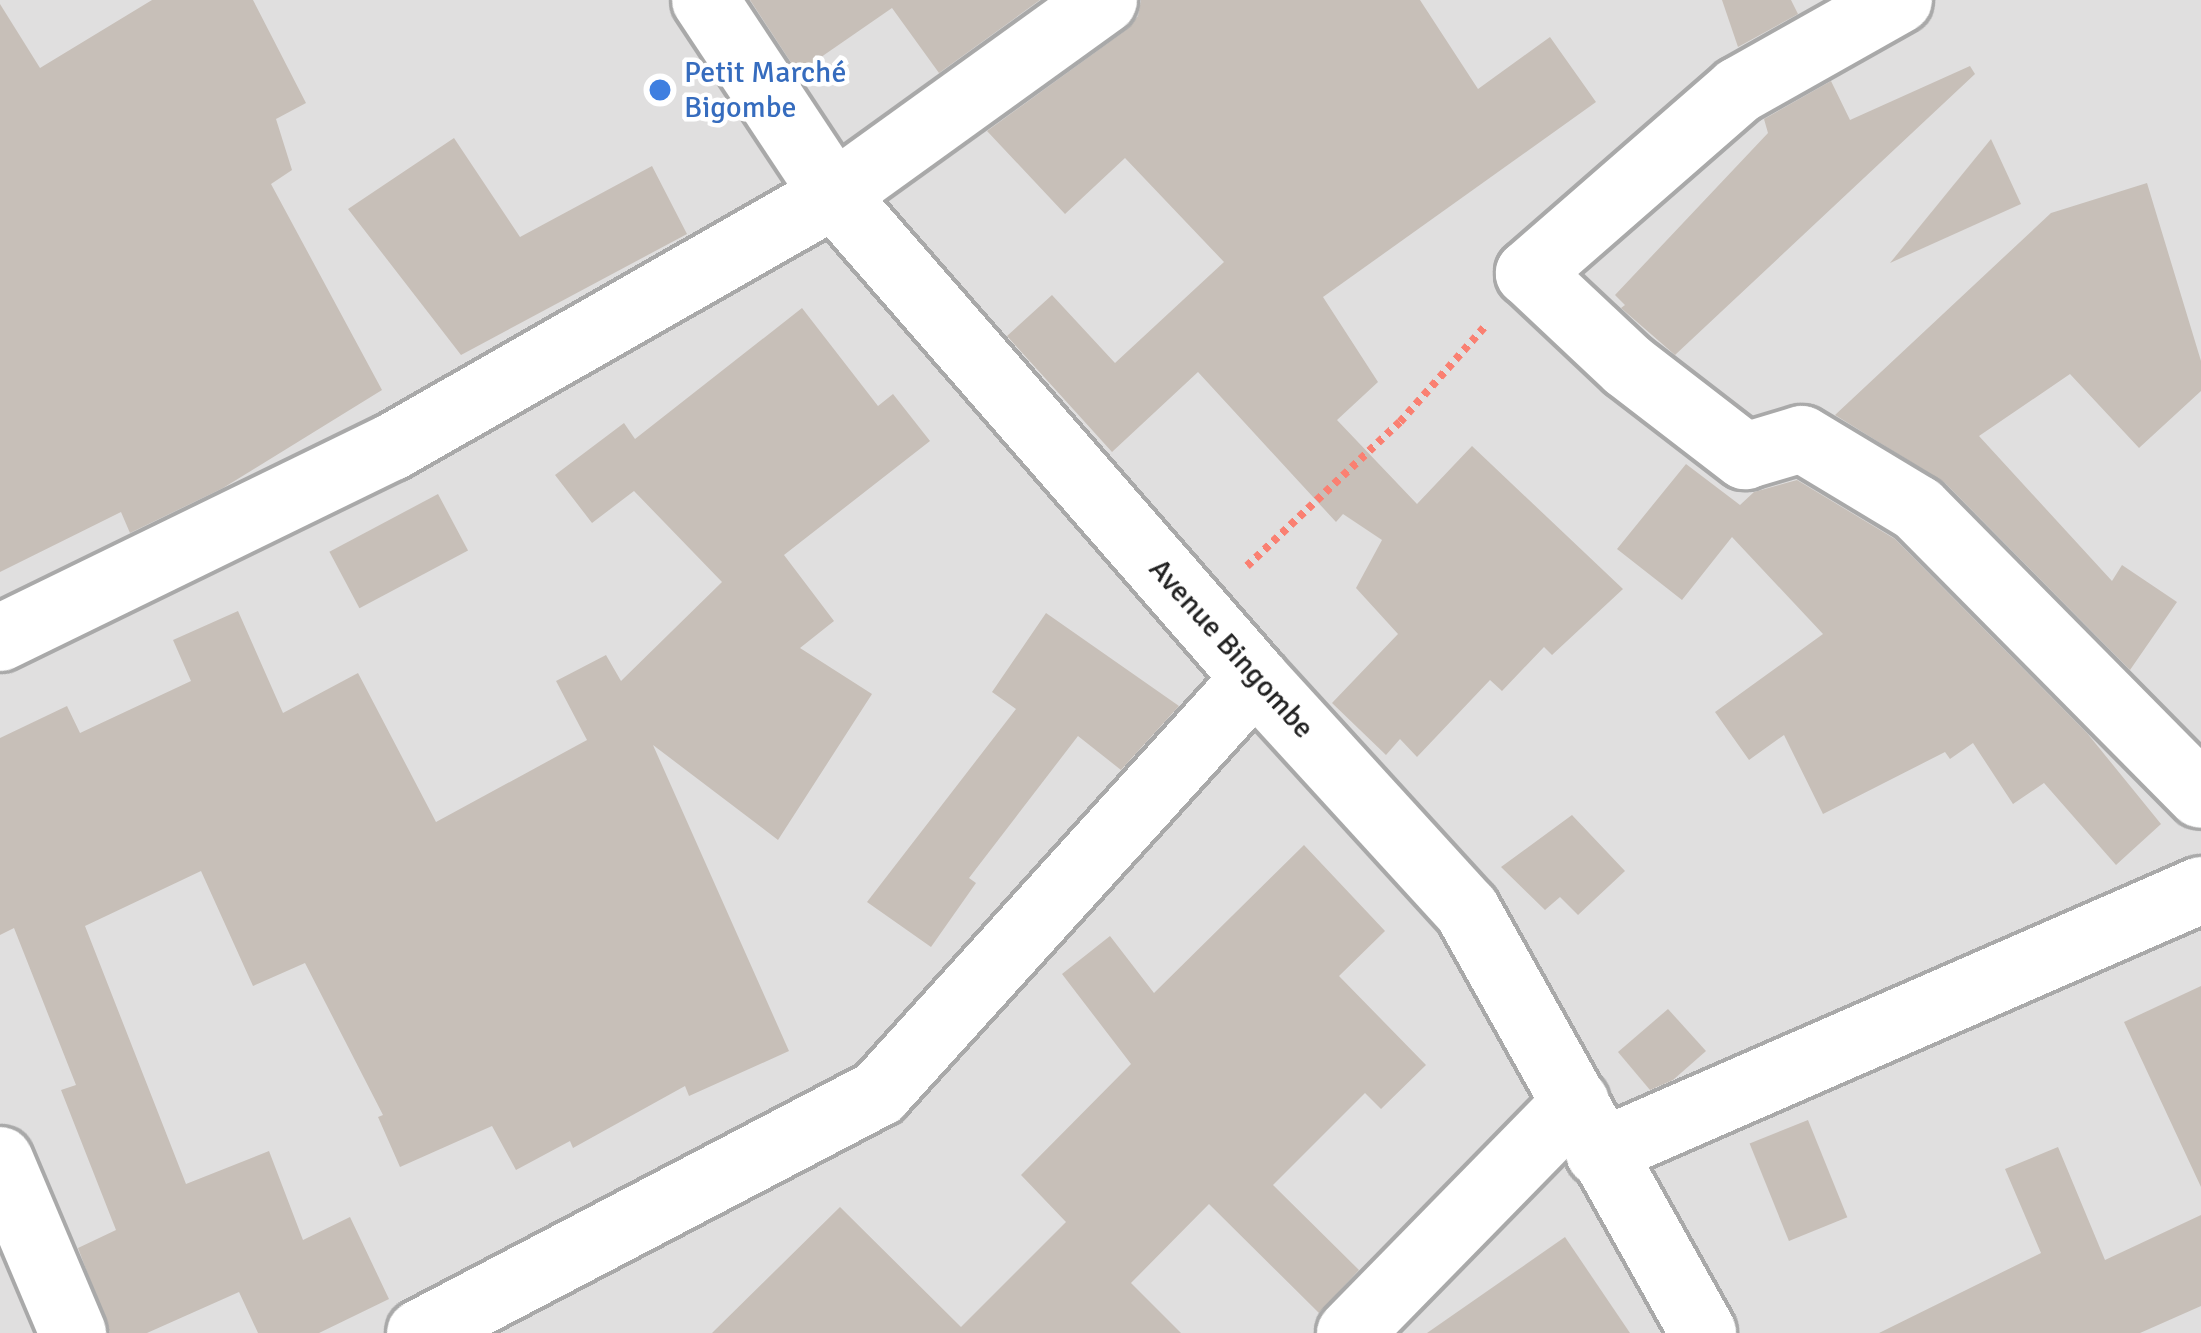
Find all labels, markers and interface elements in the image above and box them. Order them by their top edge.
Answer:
place label: Petit Marché Bigombe [684,55,846,125]
marker: Petit Marché Bigombe [647,77,673,103]
street label: Avenue Bingombe [1141,552,1321,746]

